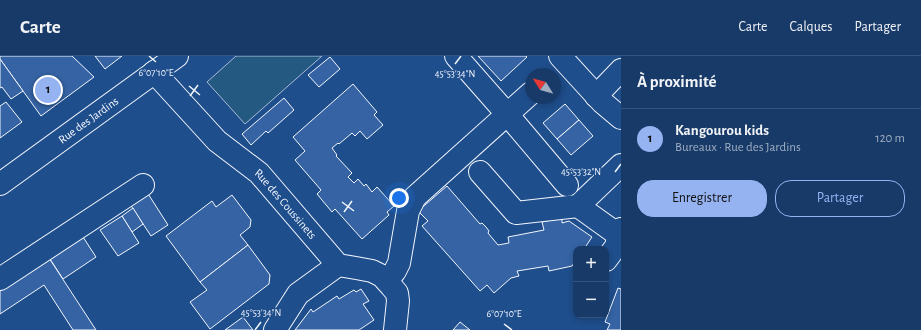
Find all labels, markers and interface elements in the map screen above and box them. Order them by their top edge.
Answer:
text: Carte [20,18,61,37]
text: Carte [739,20,767,34]
text: Calques [789,20,833,34]
text: Partager [855,20,901,34]
text: 6°07'10"E [138,68,174,78]
north arrow [525,68,561,104]
text: 45°53'34"N [435,69,475,79]
text: À proximité [637,73,717,90]
pin: 1 [35,75,61,105]
street label: Rue des Jardins [56,95,121,146]
text: Kangourou kids [675,123,769,138]
text: 1 [648,132,652,145]
text: 120 m [875,132,905,145]
text: Bureaux · Rue des Jardins [675,141,801,154]
street label: Rue des Coussinets [253,166,319,241]
text: 45°53'32"N [561,167,601,177]
button: Enregistrer [637,180,767,217]
button: Partager [775,180,905,217]
your location [389,188,409,208]
map controls [573,246,609,318]
button: + [573,246,609,282]
button: − [573,282,609,318]
text: 45°53'34"N [241,308,281,318]
text: 6°07'10"E [486,309,522,319]

